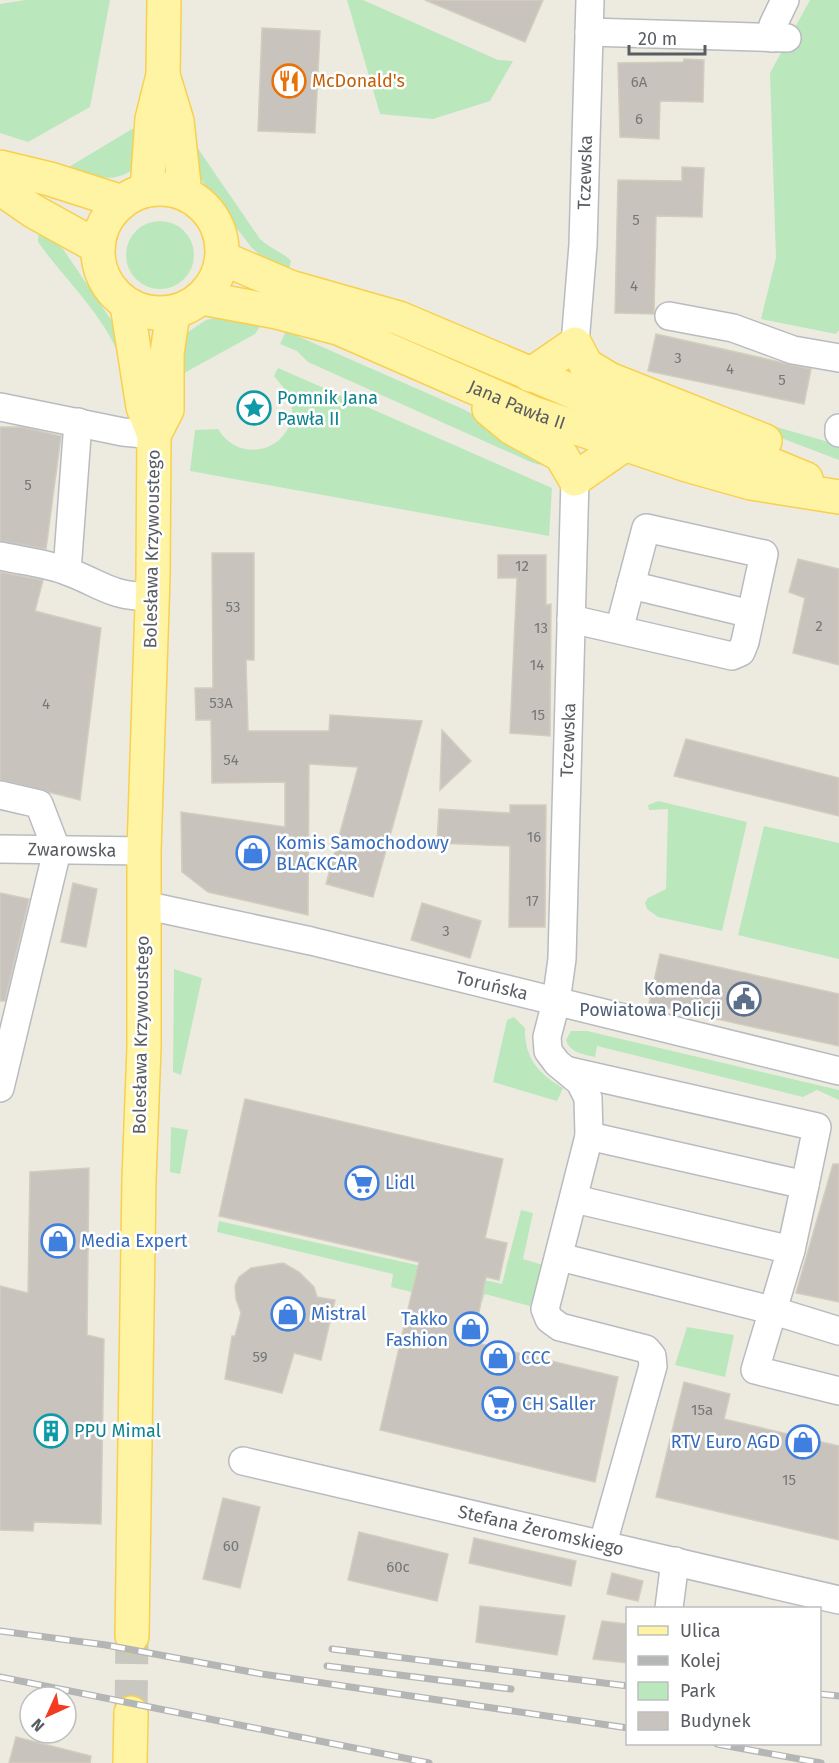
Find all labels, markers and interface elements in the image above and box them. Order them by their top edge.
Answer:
scale bar [629,18,706,56]
text: 20 m [638,28,677,50]
restaurant icon: McDonald's [271,63,307,99]
place label: McDonald's [312,70,405,92]
house number: 6A [631,73,648,91]
house number: 6 [635,110,643,128]
street label: Tczewska [573,135,597,210]
house number: 5 [632,211,640,229]
house number: 4 [630,277,638,295]
house number: 3 [674,349,682,367]
house number: 4 [726,360,734,378]
house number: 5 [778,371,786,389]
street label: Jana Pawła II [465,375,568,434]
place label: Pomnik Jana Pawła II [277,387,378,430]
place icon: Pomnik Jana Pawła II [236,390,272,426]
street label: Bolesława Krzywoustego [139,449,165,649]
house number: 5 [24,476,32,494]
house number: 12 [515,557,529,575]
house number: 53 [226,598,240,616]
house number: 2 [815,617,823,635]
house number: 13 [534,619,548,637]
house number: 14 [530,656,544,674]
house number: 53A [209,694,233,712]
house number: 4 [42,695,50,713]
street label: Tczewska [556,702,580,778]
house number: 15 [531,706,545,724]
house number: 54 [223,751,239,769]
house number: 16 [527,828,541,846]
place label: Komis Samochodowy BLACKCAR [276,832,449,875]
shop icon: Komis Samochodowy BLACKCAR [235,835,271,871]
street label: Zwarowska [27,838,117,862]
house number: 17 [525,892,539,910]
house number: 3 [442,922,450,940]
street label: Bolesława Krzywoustego [128,935,154,1135]
street label: Toruńska [453,966,530,1005]
place label: Komenda Powiatowa Policji [579,978,721,1021]
public building icon: Komenda Powiatowa Policji [726,981,762,1017]
supermarket icon: Lidl [344,1165,380,1201]
place label: Lidl [385,1172,415,1194]
shop icon: Media Expert [40,1223,76,1259]
place label: Media Expert [81,1230,188,1252]
shop icon: Mistral [270,1296,306,1332]
place label: Mistral [311,1303,366,1325]
place label: Takko Fashion [386,1308,448,1351]
shop icon: Takko Fashion [453,1311,489,1347]
shop icon: CCC [480,1340,516,1376]
place label: CCC [521,1347,551,1369]
house number: 59 [252,1348,268,1366]
supermarket icon: CH Saller [481,1386,517,1422]
place label: CH Saller [522,1393,596,1415]
house number: 15a [691,1401,713,1419]
building icon: PPU Mimal [33,1413,69,1449]
place label: PPU Mimal [74,1420,161,1442]
shop icon: RTV Euro AGD [785,1424,821,1460]
place label: RTV Euro AGD [671,1431,780,1453]
house number: 15 [782,1471,796,1489]
street label: Stefana Żeromskiego [456,1501,626,1560]
house number: 60 [223,1537,239,1555]
house number: 60c [386,1558,410,1576]
legend [626,1607,821,1745]
text: Ulica [680,1620,720,1642]
text: Kolej [680,1650,721,1672]
text: Park [680,1680,716,1702]
north arrow [18,1685,78,1745]
text: Budynek [680,1710,751,1732]
text: N [27,1715,48,1736]

